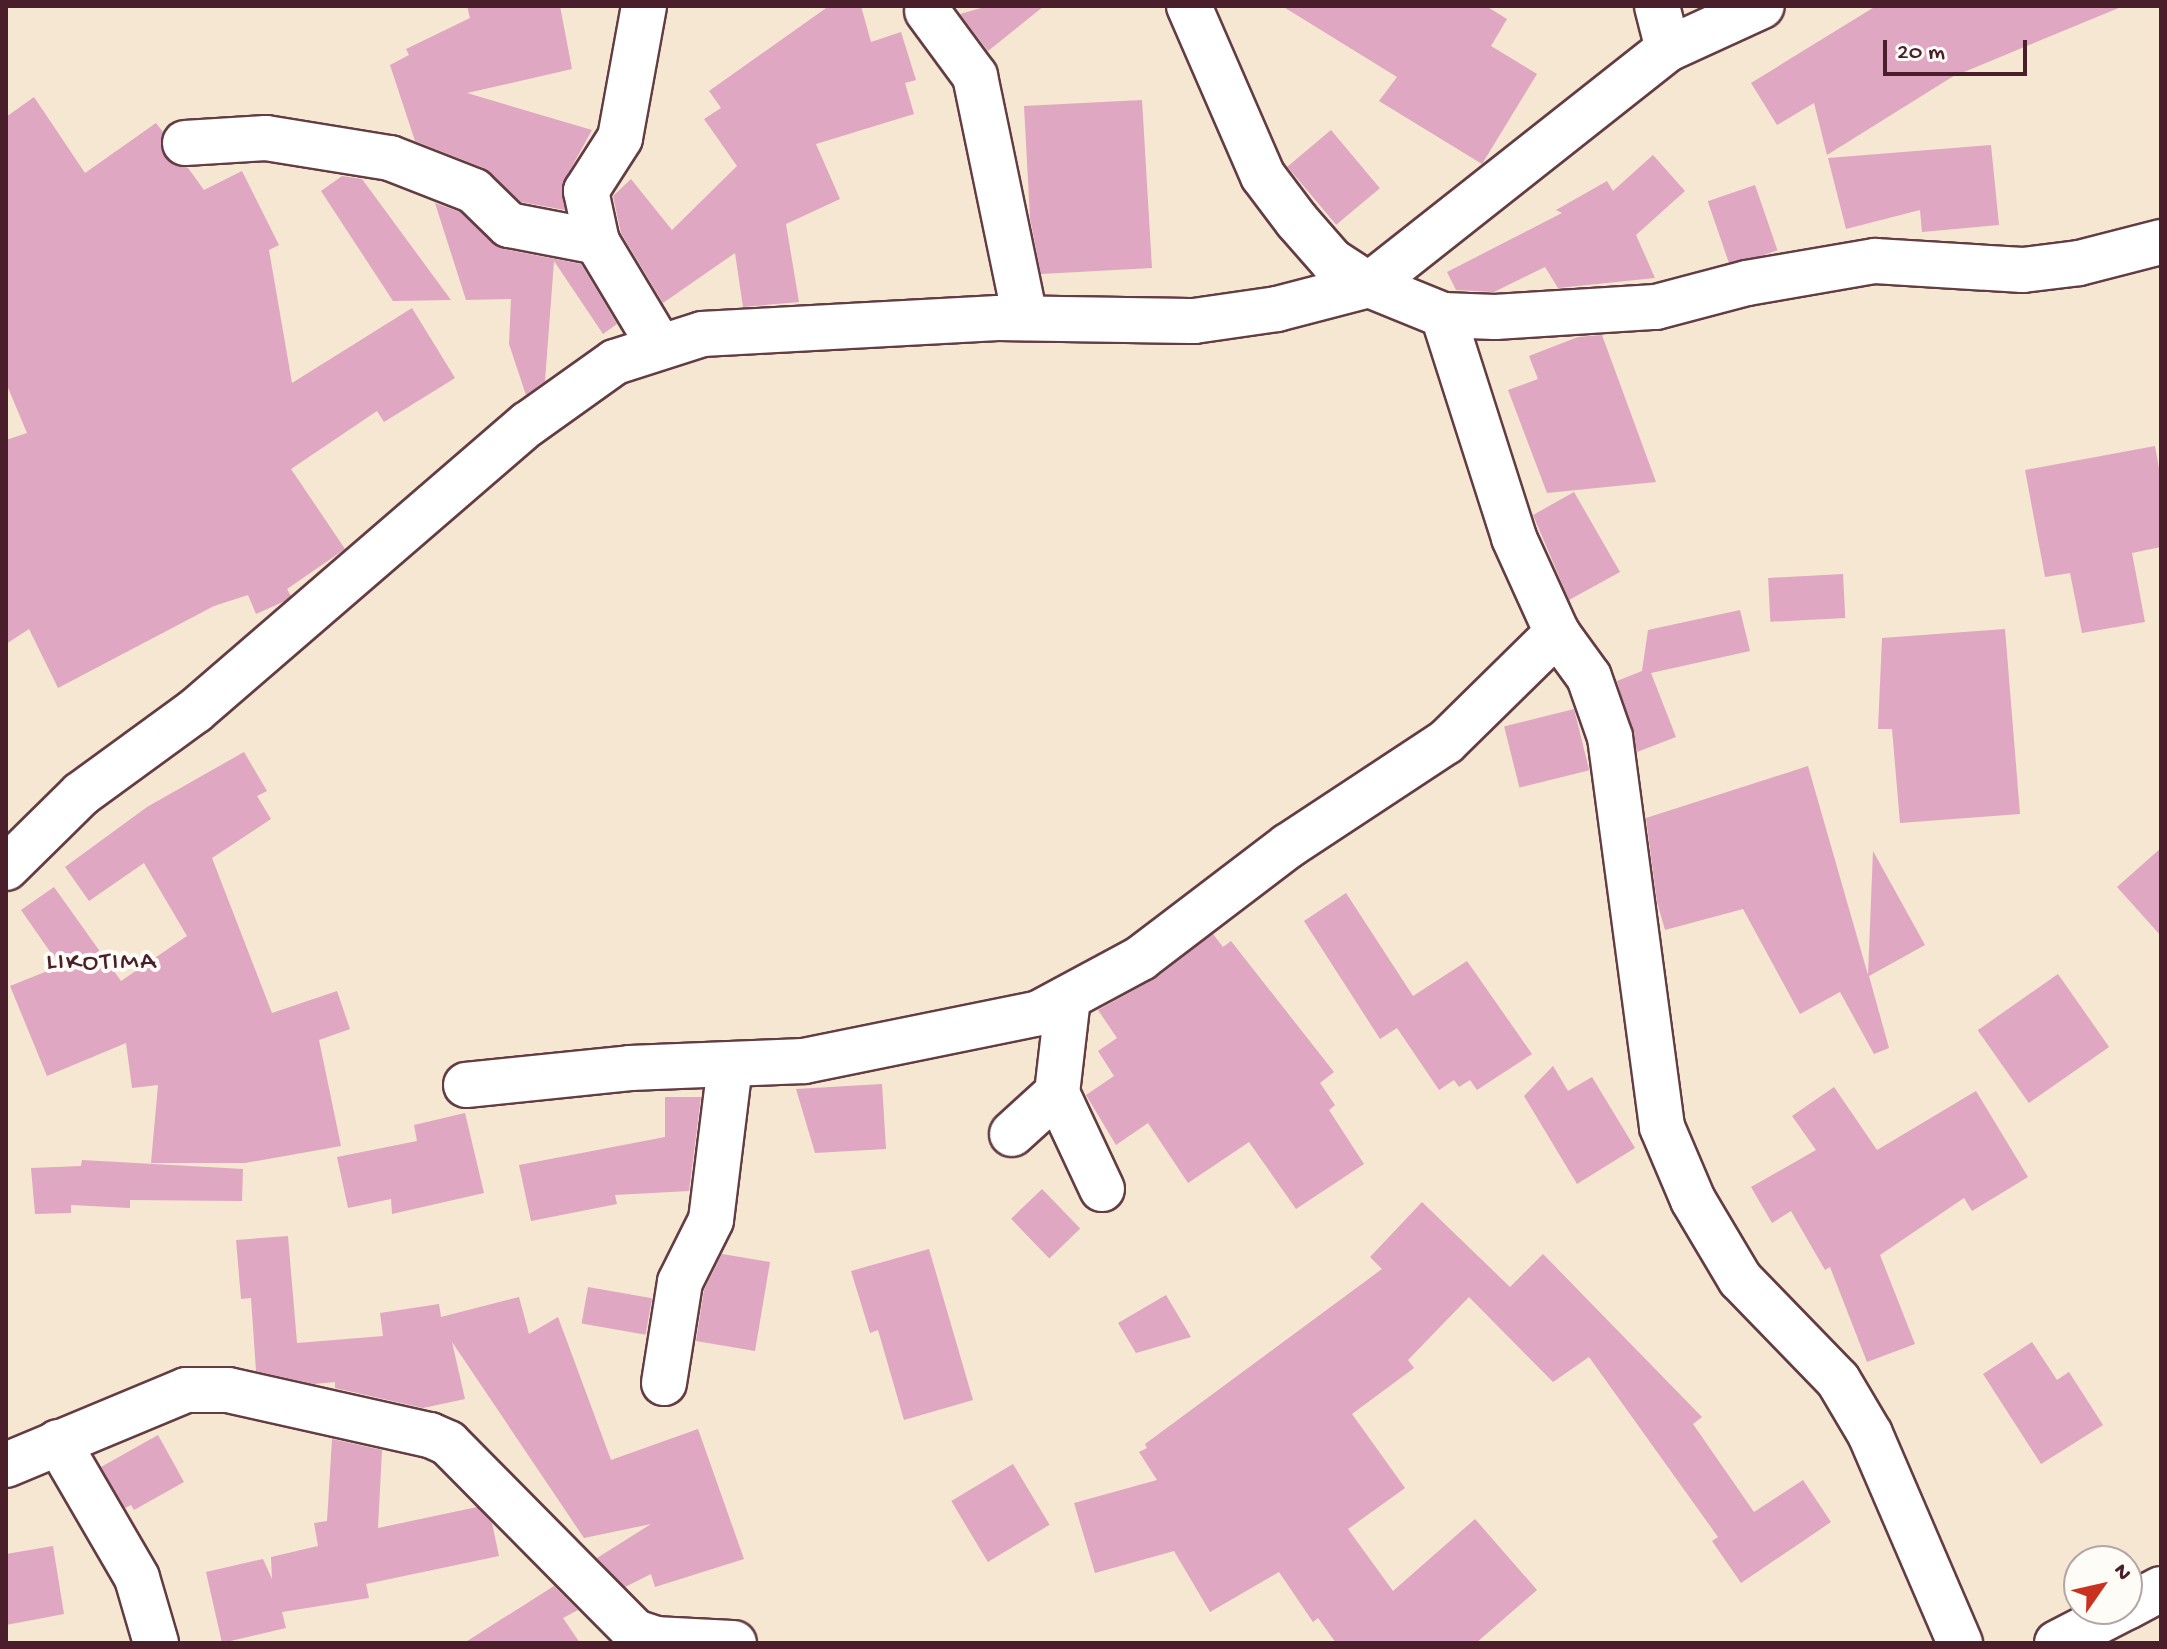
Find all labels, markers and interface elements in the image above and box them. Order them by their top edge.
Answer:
scale bar [1887,24,2031,74]
text: 20 m [1897,39,1945,68]
district label: LIKOTIMA [46,948,158,980]
north arrow [2063,1545,2143,1625]
text: N [2106,1559,2136,1586]

